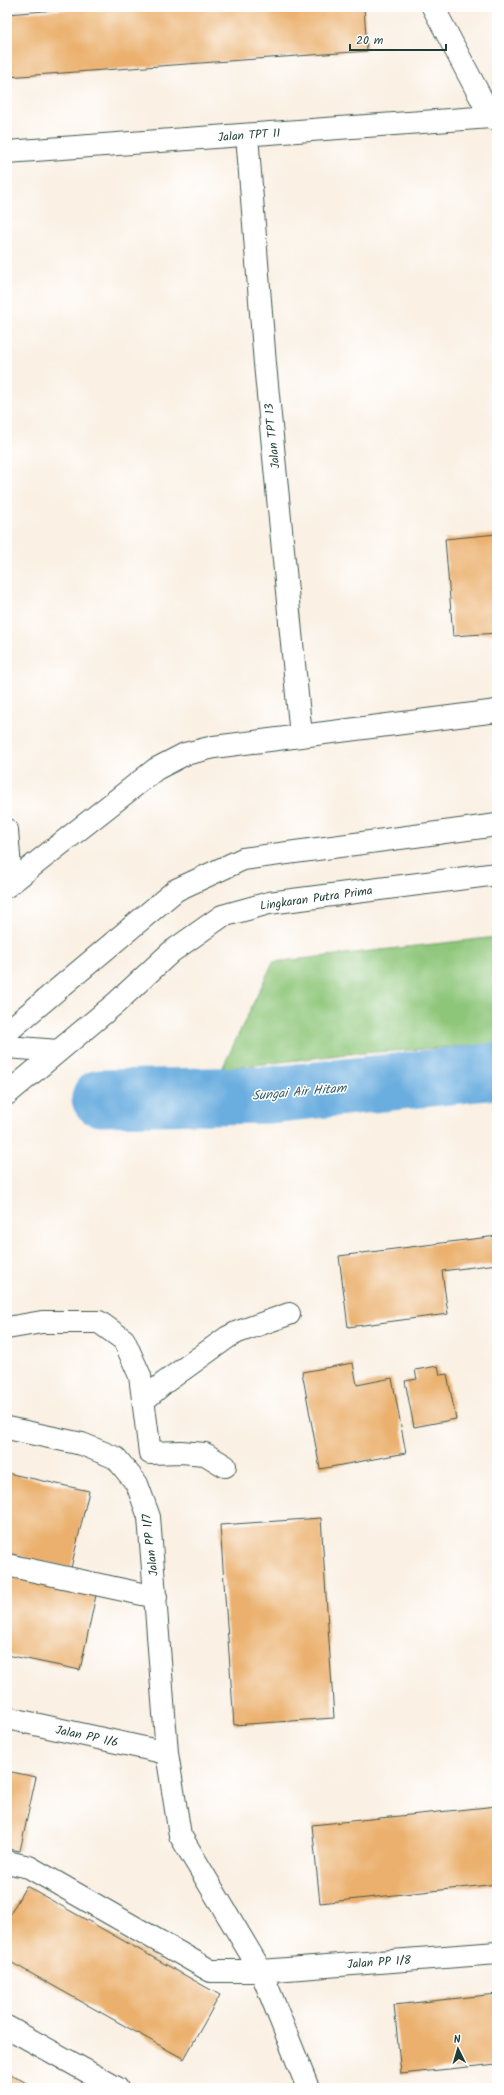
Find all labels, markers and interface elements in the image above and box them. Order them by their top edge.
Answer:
scale bar [350,26,446,52]
text: 20 m [356,31,384,50]
street label: Jalan TPT 11 [217,124,281,147]
street label: Jalan TPT 13 [260,402,285,470]
street label: Lingkaran Putra Prima [259,881,374,916]
water label: Sungai Air Hitam [251,1078,349,1107]
street label: Jalan PP 1/7 [137,1512,164,1577]
street label: Jalan PP 1/6 [54,1721,120,1752]
street label: Jalan PP 1/8 [346,1951,412,1974]
north arrow [438,2029,478,2069]
text: N [453,2031,462,2049]

